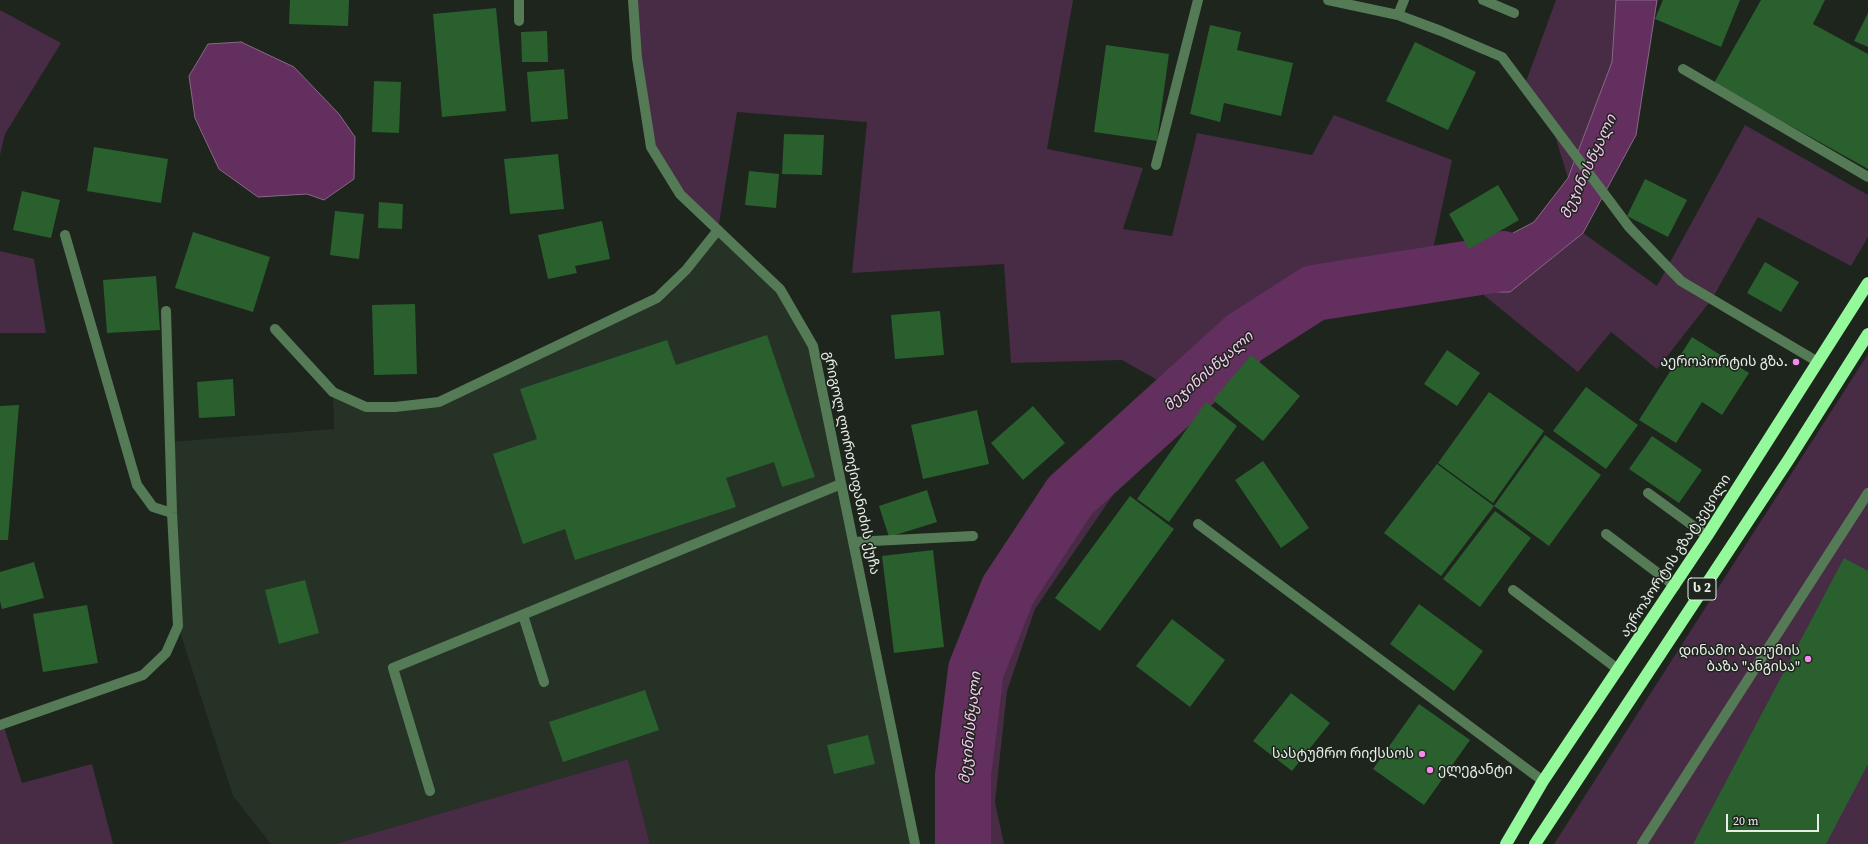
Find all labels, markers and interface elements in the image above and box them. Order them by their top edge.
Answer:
water label: მეჯინისწყალი [1557,112,1621,222]
water label: მეჯინისწყალი [1161,328,1257,416]
street label: გრიგოლ ლორთქიფანიძის ქუჩა [819,350,883,576]
place label: აეროპორტის გზა. [1661,354,1788,370]
marker: აეროპორტის გზა. [1791,357,1801,367]
street label: აეროპორტის გზატკეცილი [1617,471,1735,641]
road number: ს 2 [1688,578,1716,600]
place label: დინამო ბათუმის ბაზა "ანგისა" [1679,643,1800,676]
marker: დინამო ბათუმის ბაზა "ანგისა" [1803,654,1813,664]
water label: მეჯინისწყალი [956,671,986,785]
place label: სასტუმრო რიქსსოს [1272,746,1414,762]
marker: სასტუმრო რიქსსოს [1417,749,1427,759]
place label: ელეგანტი [1438,762,1513,778]
marker: ელეგანტი [1425,765,1435,775]
scale bar [1728,806,1821,832]
text: 20 m [1733,813,1759,829]

